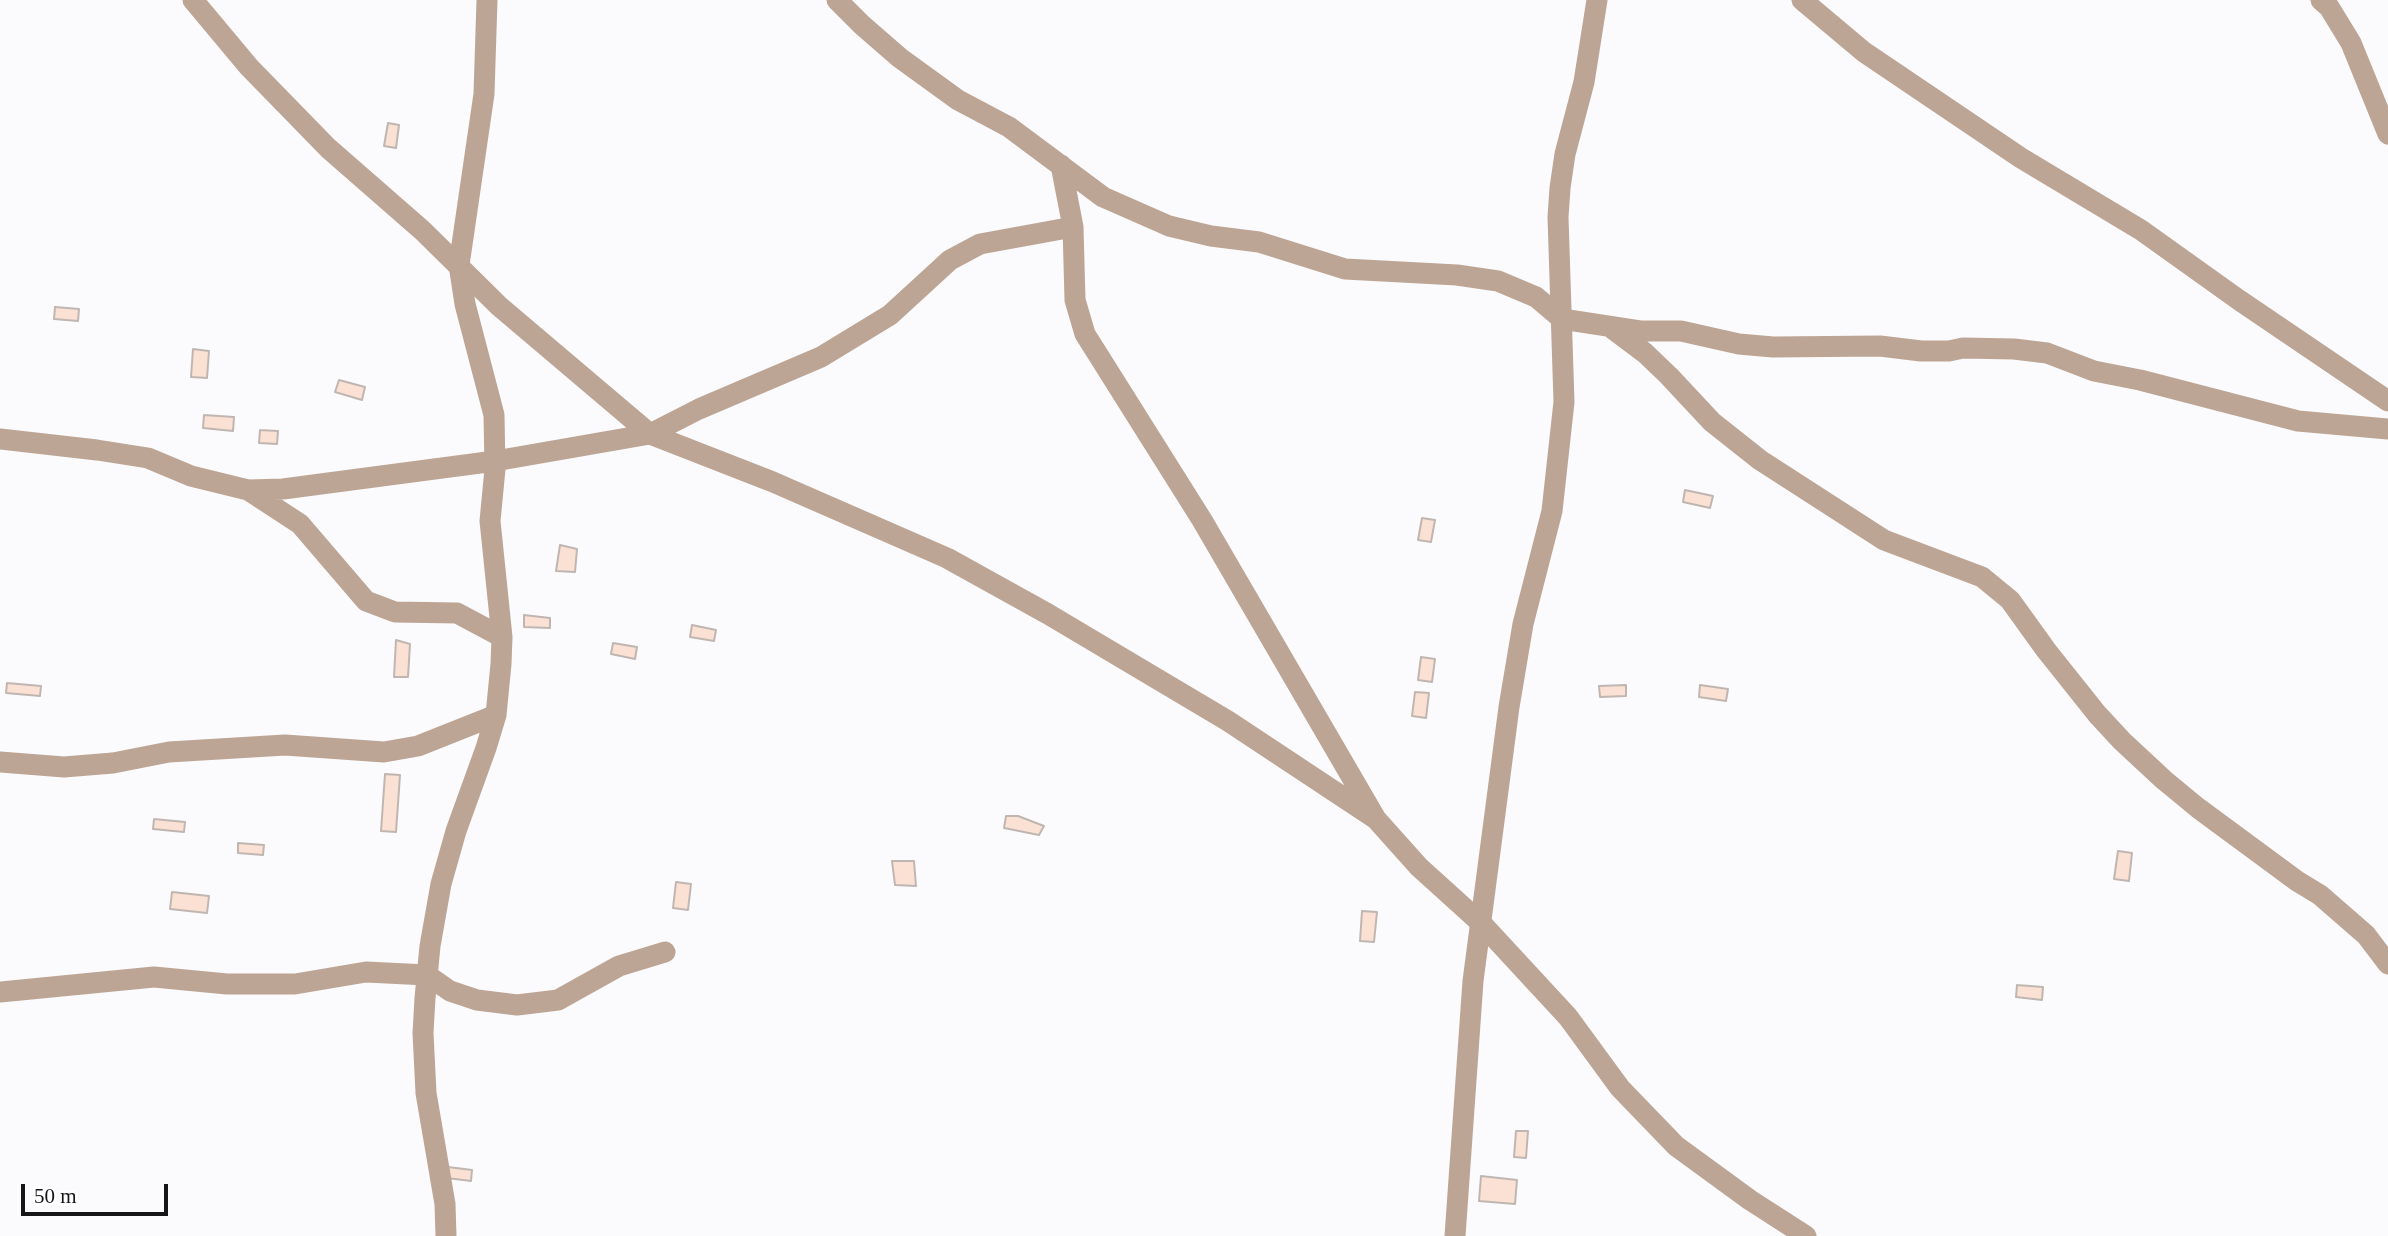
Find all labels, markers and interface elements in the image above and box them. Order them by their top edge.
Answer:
scale bar [24,1170,172,1214]
text: 50 m [34,1184,77,1208]

